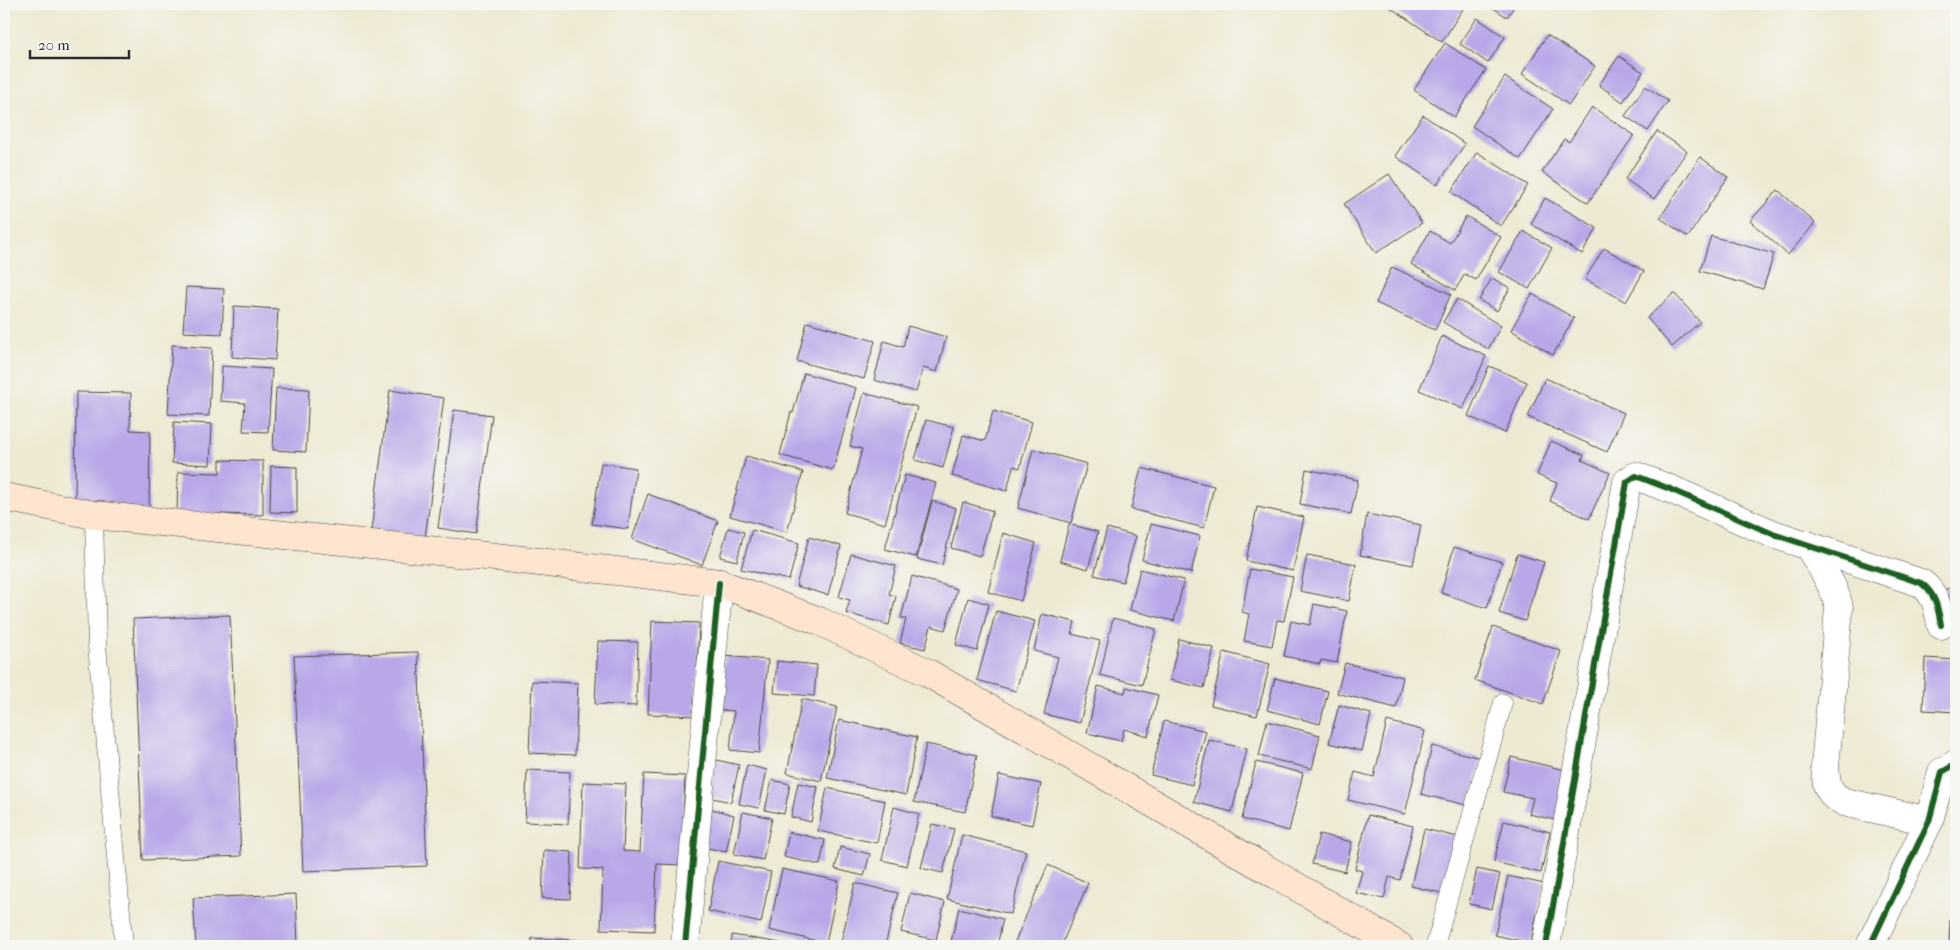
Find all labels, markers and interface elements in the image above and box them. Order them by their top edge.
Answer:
scale bar [30,28,129,60]
text: 20 m [38,36,70,54]

